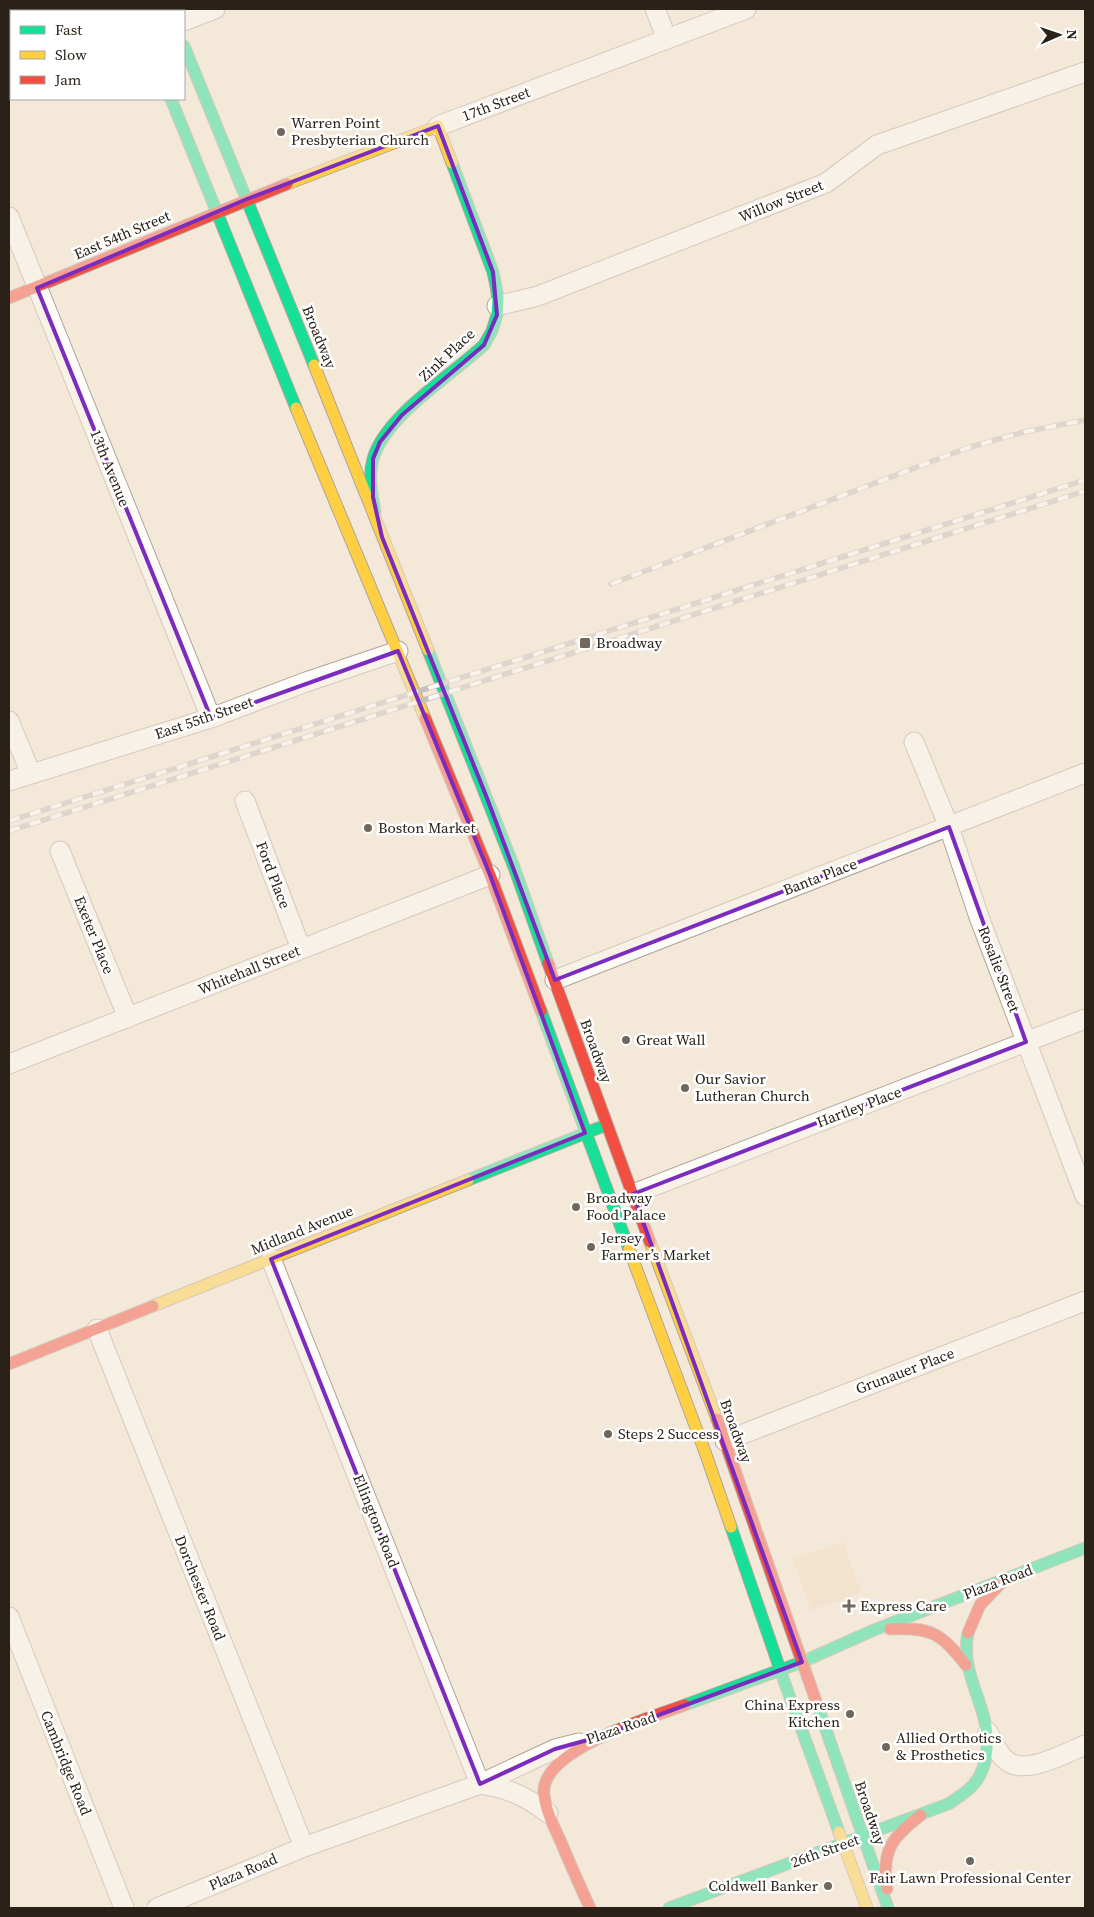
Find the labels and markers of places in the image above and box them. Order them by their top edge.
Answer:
place label: Warren Point Presbyterian Church [291,112,429,150]
marker: Warren Point Presbyterian Church [275,126,287,138]
place label: Broadway [596,632,663,653]
marker: Broadway [578,636,592,650]
place label: Boston Market [378,817,475,838]
marker: Boston Market [362,822,374,834]
place label: Great Wall [636,1029,706,1050]
marker: Great Wall [620,1034,632,1046]
place label: Our Savior Lutheran Church [695,1068,810,1106]
marker: Our Savior Lutheran Church [679,1082,691,1094]
place label: Broadway Food Palace [586,1187,666,1225]
marker: Broadway Food Palace [570,1201,582,1213]
place label: Jersey Farmer’s Market [600,1227,710,1265]
marker: Jersey Farmer’s Market [585,1241,597,1253]
place label: Steps 2 Success [618,1423,719,1444]
marker: Steps 2 Success [602,1428,614,1440]
place label: Express Care [860,1595,947,1616]
marker: Express Care [842,1599,856,1613]
place label: China Express Kitchen [745,1694,840,1732]
marker: China Express Kitchen [844,1708,856,1720]
place label: Allied Orthotics & Prosthetics [896,1727,1001,1765]
marker: Allied Orthotics & Prosthetics [880,1741,892,1753]
marker: Fair Lawn Professional Center [964,1855,976,1867]
place label: Fair Lawn Professional Center [869,1867,1071,1888]
place label: Coldwell Banker [709,1875,819,1896]
marker: Coldwell Banker [822,1880,834,1892]

